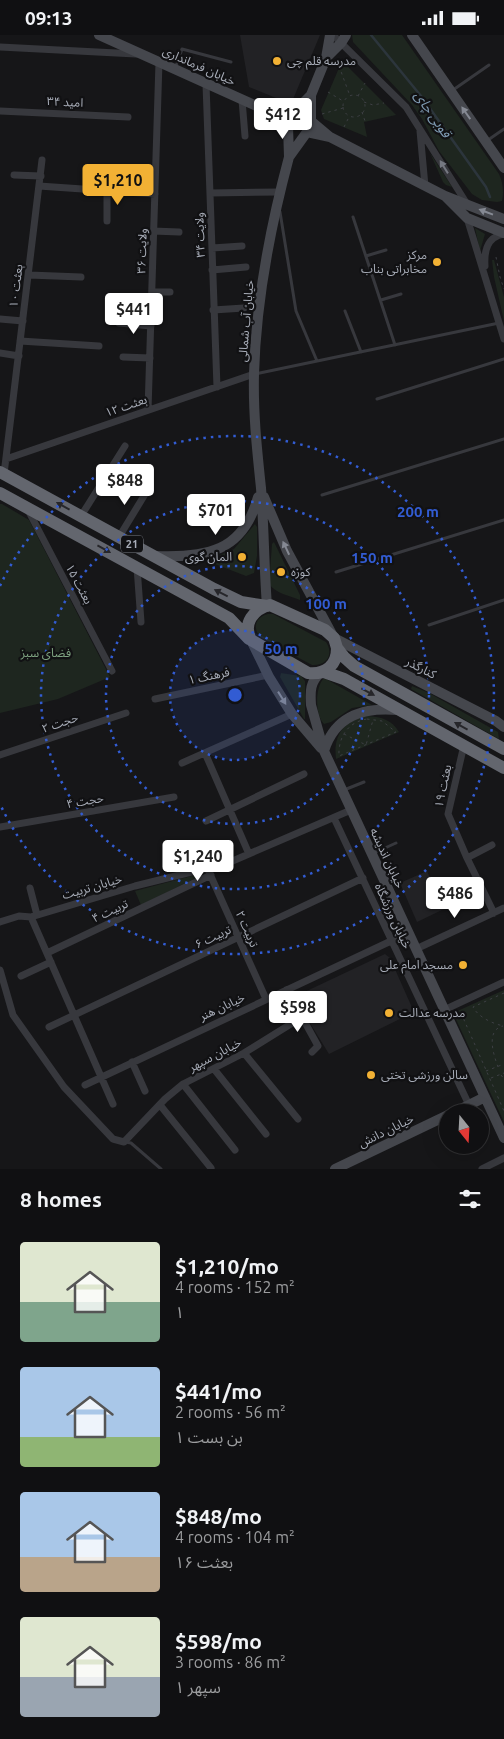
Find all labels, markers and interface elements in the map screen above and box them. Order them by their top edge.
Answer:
text: 09:13 [25,7,73,29]
street label: خیابان فرمانداری [160,44,238,88]
place label: مدرسه قلم چی [287,54,356,70]
marker: مدرسه قلم چی [271,55,283,67]
water label: قوبی چای [410,88,455,142]
street label: امید ۳۴ [46,94,84,110]
pin: $412 [253,97,313,140]
text: $412 [265,105,301,123]
one-way arrow [461,107,471,120]
one-way arrow [439,160,448,173]
pin: $1,210 [77,163,159,206]
text: $1,210 [93,171,143,189]
one-way arrow [478,208,493,216]
street label: ولایت ۳۴ [192,212,208,258]
street label: ولایت ۳۶ [134,228,150,274]
place label: مرکز مخابراتی بناب [361,248,427,276]
marker: مرکز مخابراتی بناب [431,256,443,268]
street label: بعثت ۱۰ [6,264,26,308]
street label: خیابان آب شمالی [235,280,257,362]
pin: $441 [104,293,164,335]
text: $441 [116,300,152,318]
street label: بعثت ۱۲ [103,392,149,420]
pin: $848 [95,463,155,506]
text: $848 [107,471,143,489]
pin: $701 [186,493,246,536]
text: $701 [198,501,234,519]
one-way arrow [56,502,70,510]
text: 200 m [397,503,439,520]
road number: 21 [121,535,143,553]
one-way arrow [282,541,290,555]
one-way arrow [98,545,111,554]
text: 150 m [351,549,393,566]
place label: المان گوی [185,550,232,564]
marker: المان گوی [236,551,248,563]
street label: بعثت ۱۵ [63,561,95,607]
place label: کوزه [291,565,311,579]
marker: کوزه [275,566,287,578]
one-way arrow [214,589,228,597]
text: 100 m [305,595,347,612]
text: 50 m [264,640,298,657]
park label: فضای سبز [20,646,71,660]
street label: کنارگذر [403,654,439,682]
street label: فرهنگ ۱ [187,665,231,687]
centre of rings [226,686,244,704]
one-way arrow [361,688,375,696]
one-way arrow [278,692,287,705]
street label: حجت ۲ [40,710,80,736]
one-way arrow [455,721,468,730]
street label: بعثت ۱۹ [432,763,454,809]
street label: حجت ۴ [65,791,105,811]
street label: خیابان اندیشه [367,826,407,890]
pin: $1,240 [157,839,239,882]
text: $1,240 [173,847,223,865]
street label: خیابان تربیت [60,872,124,902]
pin: $486 [425,877,485,919]
street label: خیابان ورزشگاه [372,881,414,951]
text: $486 [437,884,473,902]
street label: تربیت ۴ [90,896,131,926]
street label: تربیت ۲ [233,909,261,950]
street label: تربیت ۶ [193,922,234,952]
place label: مسجد امام علی [380,958,453,974]
marker: مسجد امام علی [457,959,469,971]
street label: خیابان هنر [196,990,247,1024]
pin: $598 [268,991,328,1033]
text: $598 [280,998,316,1016]
place label: مدرسه عدالت [399,1006,465,1020]
marker: مدرسه عدالت [383,1007,395,1019]
street label: خیابان سپهر [185,1035,244,1076]
place label: سالن ورزشی تختی [381,1068,468,1082]
marker: سالن ورزشی تختی [365,1069,377,1081]
north arrow [439,1104,489,1154]
map controls [439,1104,489,1154]
street label: خیابان دانش [356,1112,416,1150]
icon: filters [456,1185,484,1213]
text: 8 homes [20,1187,102,1211]
text: $1,210/mo [175,1254,279,1278]
icon: home [60,1262,120,1322]
text: 4 rooms · 152 m² [175,1278,295,1296]
text: ۱ [175,1303,184,1321]
text: $441/mo [175,1379,262,1403]
icon: home [60,1387,120,1447]
text: 2 rooms · 56 m² [175,1403,286,1421]
text: بن بست ۱ [175,1428,243,1446]
text: $848/mo [175,1504,262,1528]
icon: home [60,1512,120,1572]
text: 4 rooms · 104 m² [175,1528,295,1546]
text: بعثت ۱۶ [175,1553,233,1571]
text: $598/mo [175,1629,262,1653]
icon: home [60,1637,120,1697]
text: 3 rooms · 86 m² [175,1653,286,1671]
text: سپهر ۱ [175,1678,221,1696]

